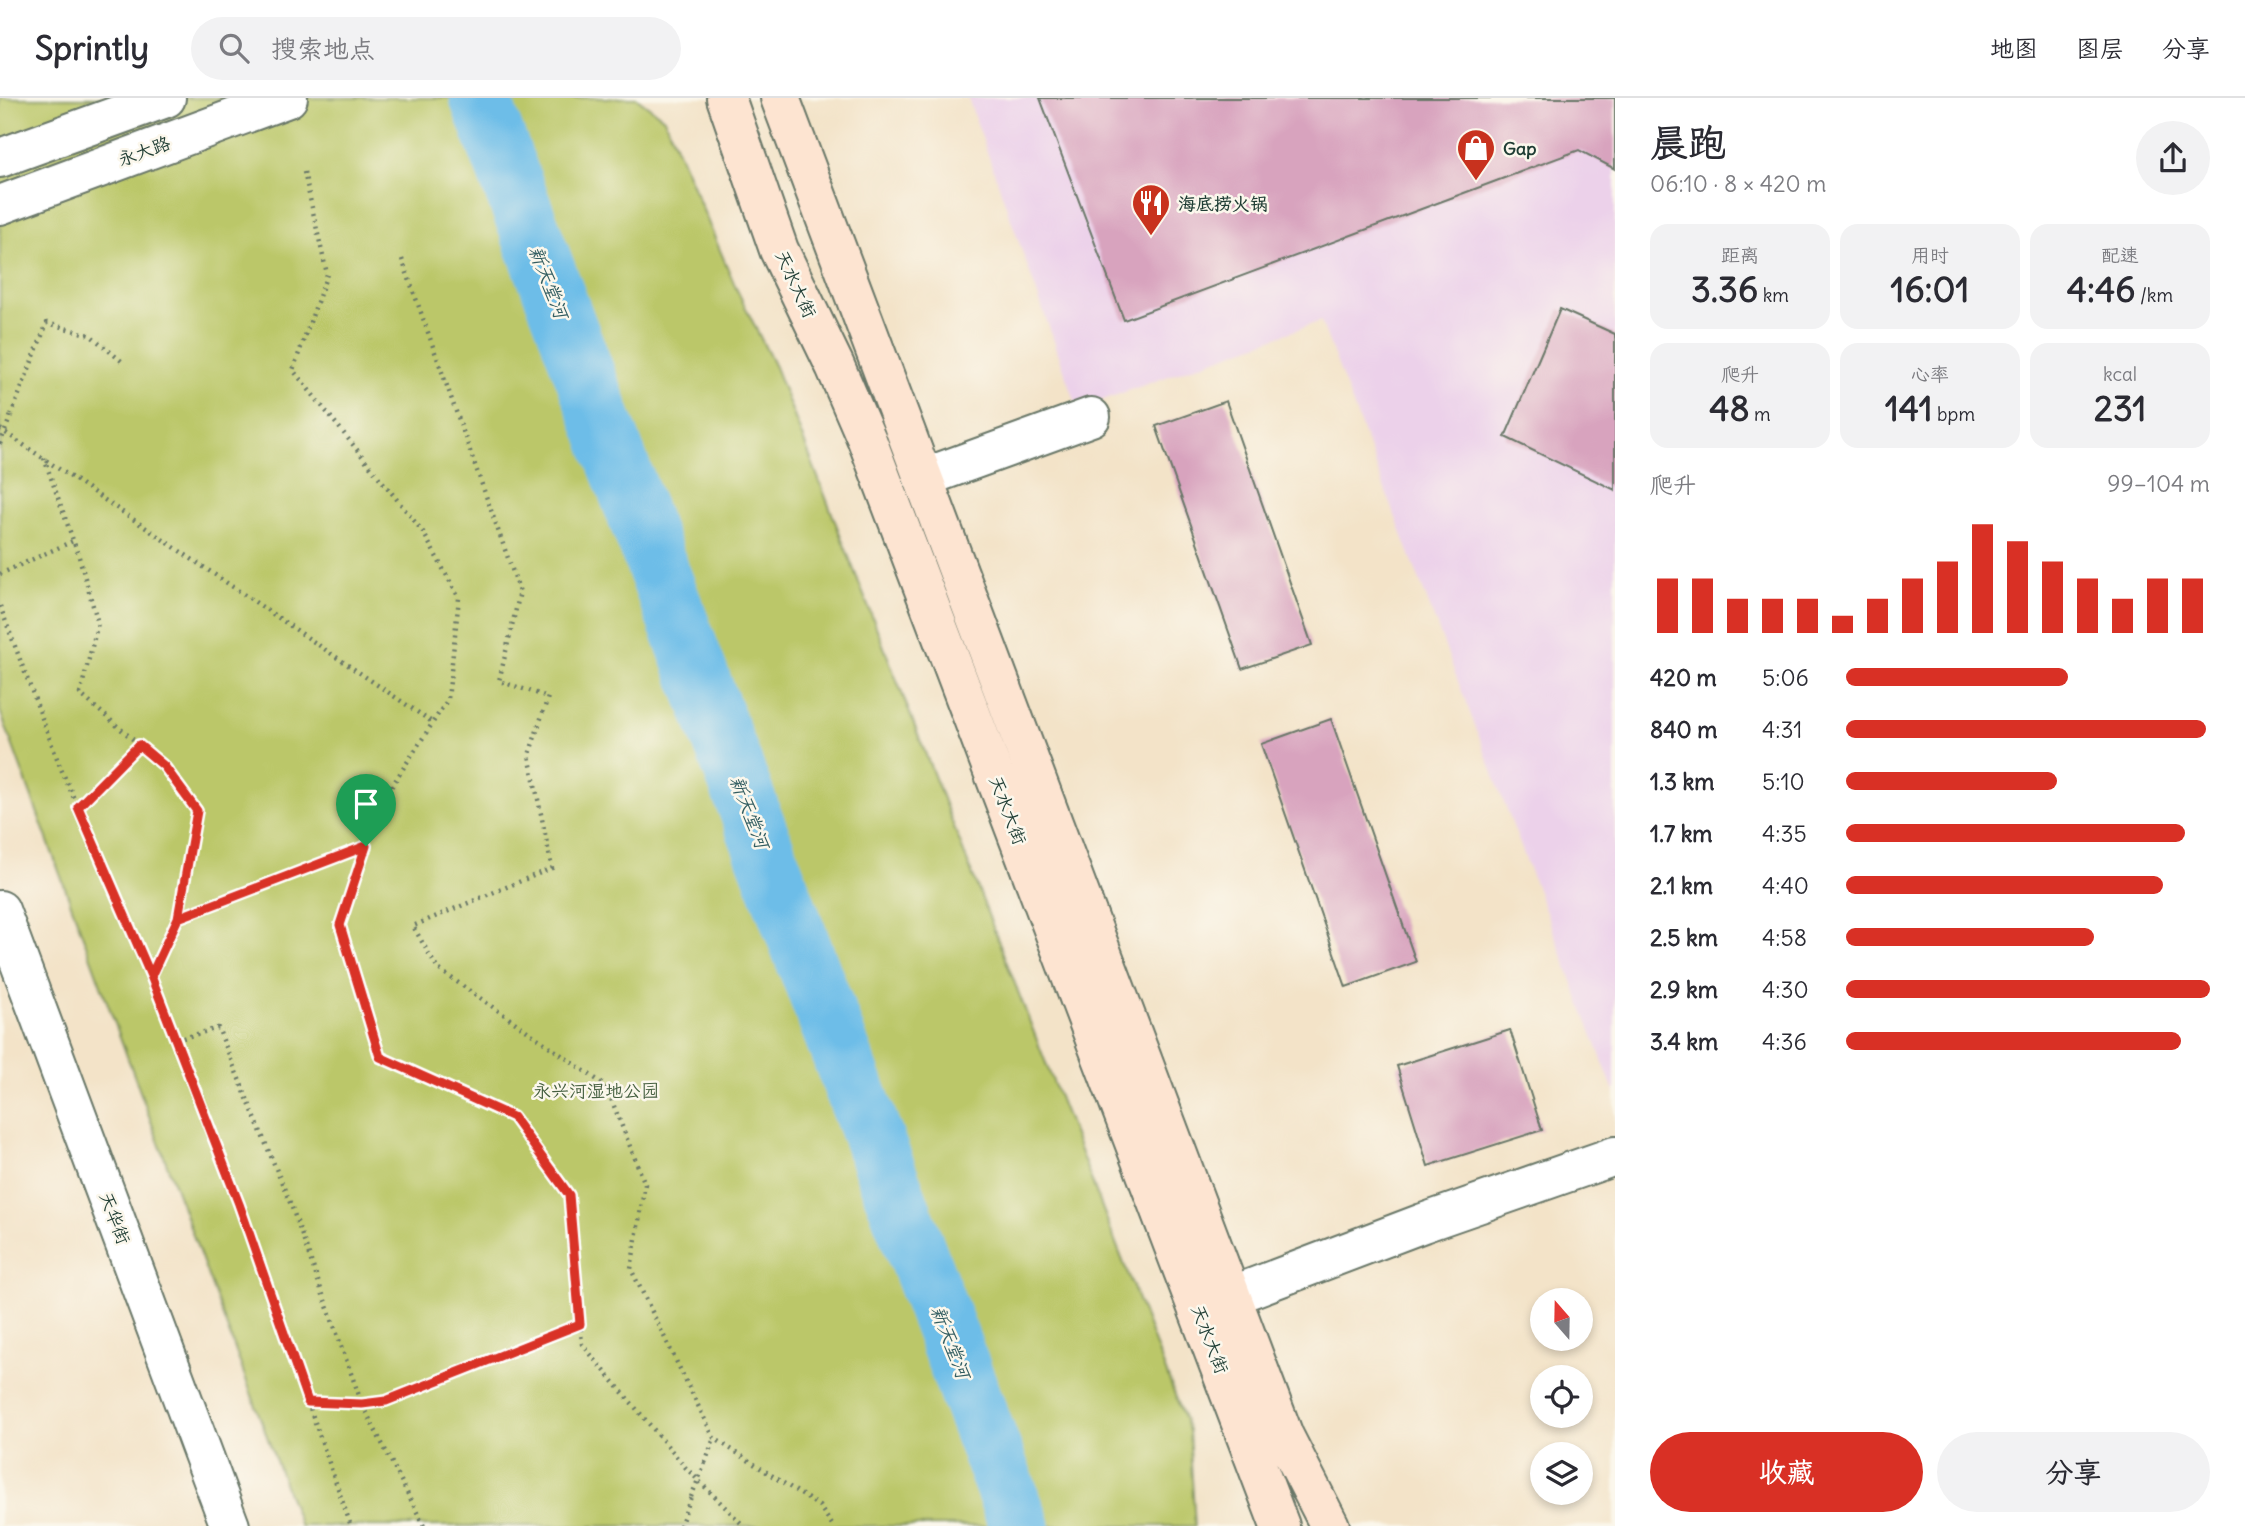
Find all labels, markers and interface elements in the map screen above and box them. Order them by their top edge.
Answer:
search box [191,17,681,80]
text: Sprintly [35,27,149,69]
icon: search [215,29,253,67]
text: 搜索地点 [271,32,375,65]
text: 地图 [1990,33,2038,63]
text: 图层 [2076,33,2124,63]
text: 分享 [2162,33,2210,63]
text: 晨跑 [1650,119,1726,166]
button: share [2136,121,2210,195]
shop icon: Gap [1455,127,1497,182]
street label: 永大路 [115,131,173,171]
place label: Gap [1503,137,1537,160]
text: 06:10 · 8 × 420 m [1650,169,1826,198]
restaurant icon: 海底捞火锅 [1130,182,1172,237]
place label: 海底捞火锅 [1178,192,1268,215]
water label: 新天堂河 [524,242,575,325]
text: 距离 [1721,243,1759,267]
text: 用时 [1911,243,1949,267]
text: 配速 [2101,243,2139,267]
street label: 天水大街 [770,247,822,321]
text: 3.36 [1691,267,1758,311]
text: 16:01 [1891,267,1969,311]
text: 4:46 [2067,267,2135,311]
text: km [1758,283,1789,307]
text: /km [2135,283,2173,307]
text: 爬升 [1721,362,1759,386]
text: 心率 [1911,362,1949,386]
text: kcal [2103,362,2137,386]
text: 48 [1709,386,1750,430]
text: 141 [1885,386,1933,430]
text: 231 [2094,386,2146,430]
text: m [1750,402,1771,426]
text: bpm [1933,402,1975,426]
text: 99–104 m [2107,469,2210,498]
text: 爬升 [1650,470,1696,499]
text: 420 m [1650,663,1717,692]
text: 5:06 [1762,663,1809,692]
text: 840 m [1650,715,1717,744]
text: 4:31 [1762,715,1802,744]
text: 1.3 km [1650,767,1714,796]
text: 5:10 [1762,767,1805,796]
water label: 新天堂河 [725,772,776,855]
street label: 天水大街 [984,772,1032,848]
pin [336,774,396,846]
icon: arrive [347,785,385,823]
text: 1.7 km [1650,819,1713,848]
text: 4:35 [1762,819,1807,848]
text: 2.1 km [1650,871,1713,900]
text: 4:40 [1762,871,1809,900]
text: 2.5 km [1650,923,1718,952]
text: 4:58 [1762,923,1807,952]
text: 2.9 km [1650,975,1718,1004]
text: 4:30 [1762,975,1809,1004]
text: 3.4 km [1650,1027,1718,1056]
text: 4:36 [1762,1027,1807,1056]
park label: 永兴河湿地公园 [533,1079,659,1102]
street label: 天华街 [95,1189,135,1247]
north arrow [1530,1288,1592,1351]
map controls [1530,1288,1593,1505]
street label: 天水大街 [1186,1301,1234,1377]
water label: 新天堂河 [926,1302,977,1385]
button: locate [1530,1365,1593,1428]
button: 收藏 [1650,1432,1923,1512]
button: 分享 [1937,1432,2210,1512]
button: layers [1530,1442,1593,1505]

